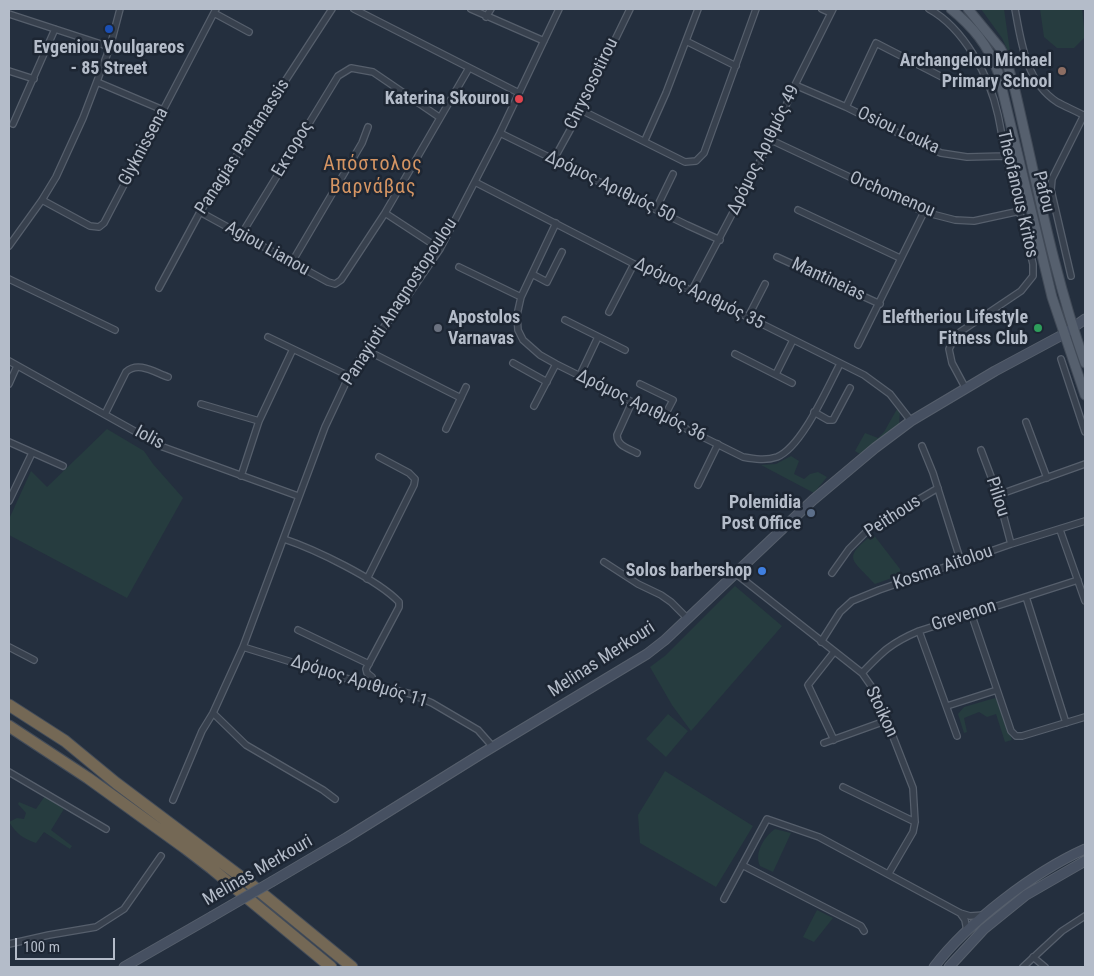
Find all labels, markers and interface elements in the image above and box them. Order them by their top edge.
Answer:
marker: Evgeniou Voulgareos - 85 Street [103,23,115,35]
street label: Chrysosotirou [561,35,623,133]
place label: Evgeniou Voulgareos - 85 Street [33,37,185,80]
place label: Archangelou Michael Primary School [900,50,1052,92]
marker: Archangelou Michael Primary School [1056,65,1068,77]
street label: Panagias Pantanassis [191,75,295,219]
street label: Δρόμος Αριθμός 49 [723,82,805,218]
place label: Katerina Skourou [385,88,509,110]
marker: Katerina Skourou [513,93,525,105]
street label: Osiou Louka [854,103,942,159]
street label: Glyknissena [114,104,174,190]
street label: Εκτορος [268,117,318,181]
street label: Theofanous Kritos [992,128,1042,260]
street label: Δρόμος Αριθμός 50 [542,146,678,228]
district label: Απόστολος Βαρνάβας [322,153,424,200]
street label: Orchomenou [846,167,938,223]
street label: Pafou [1027,169,1059,215]
street label: Panayioti Anagnostopoulou [338,214,462,390]
street label: Agiou Lianou [221,217,313,281]
street label: Δρόμος Αριθμός 35 [631,253,767,335]
street label: Mantineias [788,254,868,306]
place label: Apostolos Varnavas [448,307,520,350]
place label: Eleftheriou Lifestyle Fitness Club [882,307,1028,350]
marker: Apostolos Varnavas [432,322,444,334]
marker: Eleftheriou Lifestyle Fitness Club [1032,322,1044,334]
street label: Δρόμος Αριθμός 36 [573,365,709,447]
street label: Iolis [131,421,167,455]
street label: Piliou [981,475,1013,519]
street label: Peithous [861,491,925,543]
place label: Polemidia Post Office [722,492,801,534]
marker: Polemidia Post Office [805,507,817,519]
street label: Kosma Aitolou [890,541,996,595]
place label: Solos barbershop [626,560,752,582]
marker: Solos barbershop [756,565,768,577]
street label: Grevenon [929,595,999,637]
street label: Melinas Merkouri [545,617,659,703]
street label: Δρόμος Αριθμός 11 [288,651,430,713]
street label: Stoikon [860,683,902,741]
street label: Melinas Merkouri [199,831,317,911]
scale bar [18,928,118,960]
text: 100 m [23,938,60,956]

